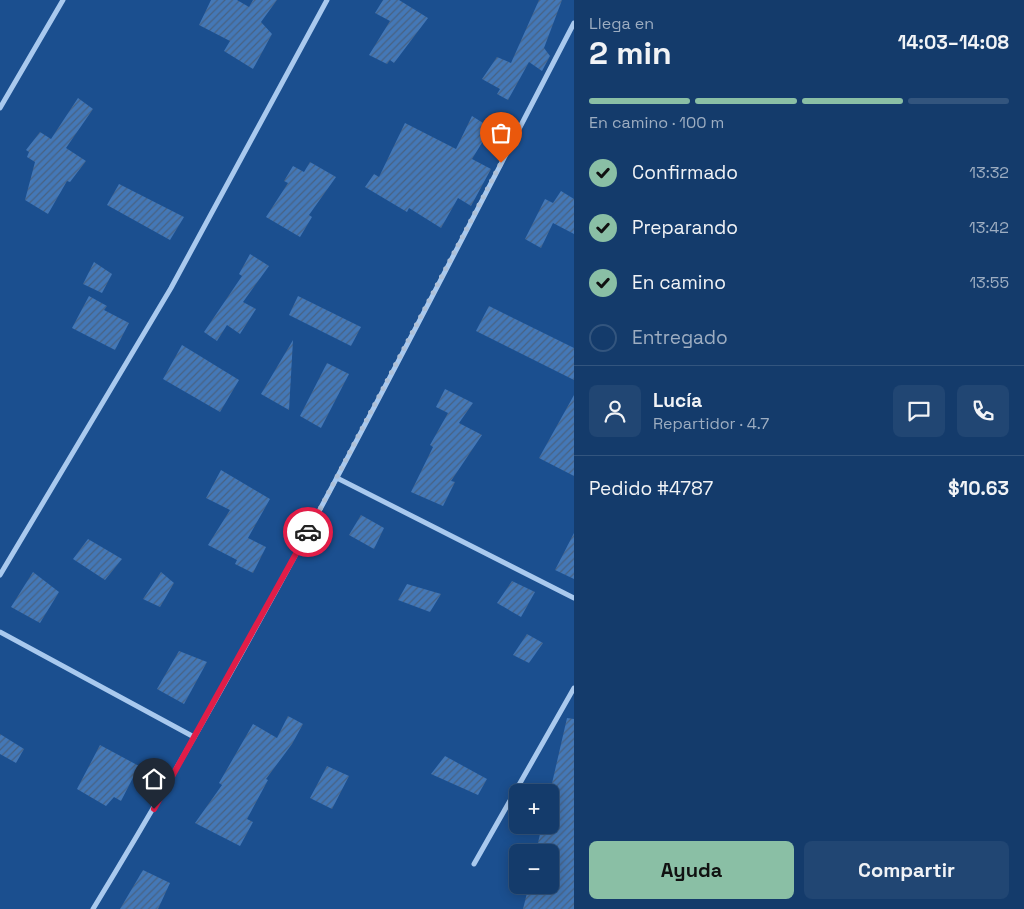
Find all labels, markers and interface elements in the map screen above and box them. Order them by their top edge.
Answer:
text: Llega en [589,13,654,34]
text: 14:03–14:08 [898,30,1009,55]
text: 2 min [589,33,672,73]
pin [480,112,522,163]
text: En camino · 100 m [589,112,724,133]
icon: bag [487,119,515,147]
icon: check [589,159,617,187]
text: Confirmado [632,160,738,185]
text: 13:32 [969,162,1009,183]
icon: check [589,214,617,242]
text: Preparando [632,215,738,240]
text: 13:42 [969,217,1009,238]
icon: check [589,269,617,297]
text: En camino [632,270,726,295]
text: 13:55 [969,272,1009,293]
text: Entregado [632,325,728,350]
button: person [589,385,641,437]
button: chat [893,385,945,437]
button: phone [957,385,1009,437]
text: Lucía [653,388,702,413]
text: Repartidor · 4.7 [653,413,769,434]
text: Pedido #4787 [589,476,713,501]
text: $10.63 [948,476,1009,501]
courier [283,507,333,557]
icon: car [294,518,322,546]
pin [133,758,175,809]
icon: home [140,765,168,793]
map controls [509,784,559,894]
button: + [509,784,559,834]
button: Ayuda [589,841,794,899]
button: Compartir [804,841,1009,899]
button: − [509,844,559,894]

